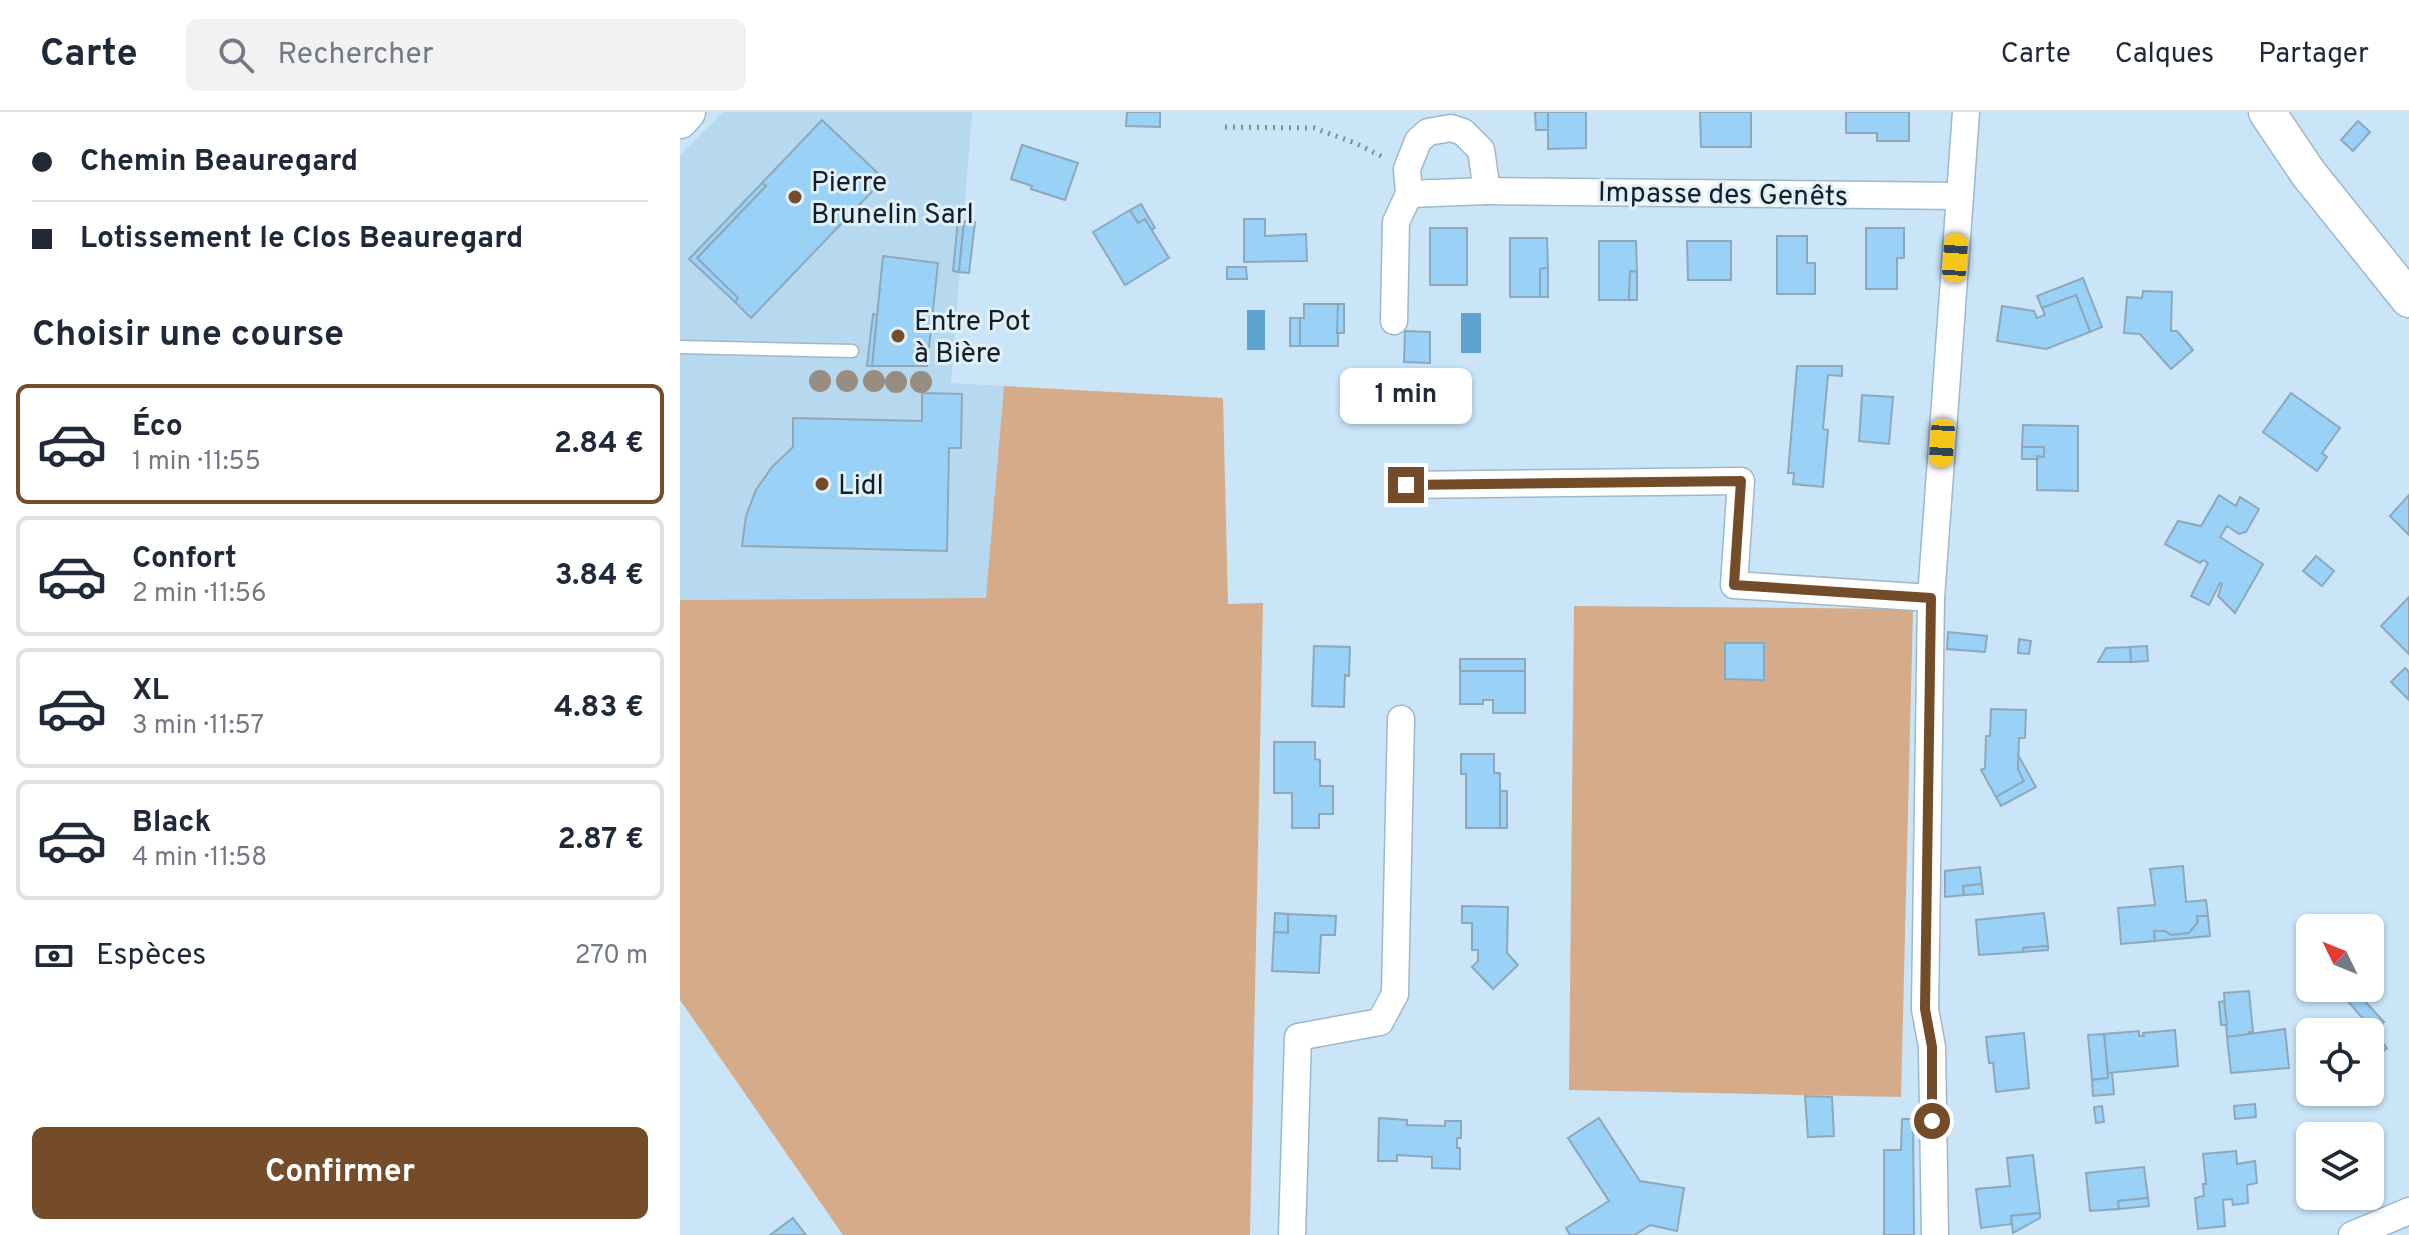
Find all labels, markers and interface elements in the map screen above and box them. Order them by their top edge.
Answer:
search box [186,19,746,91]
text: Carte [40,31,138,80]
icon: search [214,33,258,77]
text: Rechercher [278,37,434,74]
text: Carte [2001,37,2071,73]
text: Calques [2115,37,2214,73]
text: Partager [2258,37,2369,73]
text: Chemin Beauregard [80,144,358,181]
place label: Pierre Brunelin Sarl [811,166,974,234]
street label: Impasse des Genêts [1598,176,1848,216]
marker: Pierre Brunelin Sarl [786,188,804,206]
text: Lotissement le Clos Beauregard [80,221,523,258]
car [1941,233,1969,283]
place label: Entre Pot à Bière [914,305,1031,373]
text: Choisir une course [32,313,344,359]
marker: Entre Pot à Bière [889,327,907,345]
callout: 1 min [1340,369,1472,425]
text: 1 min [1375,379,1437,412]
icon: car [36,408,108,480]
text: Éco [132,409,183,446]
car [1928,418,1956,468]
text: 2.84 € [554,426,644,463]
text: 1 min · 11:55 [132,446,261,479]
route end [1388,467,1424,503]
place label: Lidl [838,469,884,505]
marker: Lidl [813,475,831,493]
icon: car [36,540,108,612]
text: Confort [132,541,237,578]
text: 3.84 € [555,558,644,595]
text: 2 min · 11:56 [132,578,266,611]
icon: car [36,672,108,744]
text: XL [132,673,169,710]
text: 4.83 € [554,690,644,727]
text: 3 min · 11:57 [132,710,264,743]
icon: car [36,804,108,876]
text: Black [132,805,211,842]
text: 2.87 € [557,822,644,859]
text: 4 min · 11:58 [132,842,267,875]
north arrow [2296,914,2384,1002]
map controls [2296,914,2384,1210]
icon: cash [32,934,76,978]
text: Espèces [96,938,206,975]
text: 270 m [575,940,648,973]
button: locate [2296,1018,2384,1106]
route start [1914,1103,1950,1139]
button: layers [2296,1122,2384,1210]
button: Confirmer [32,1127,648,1219]

